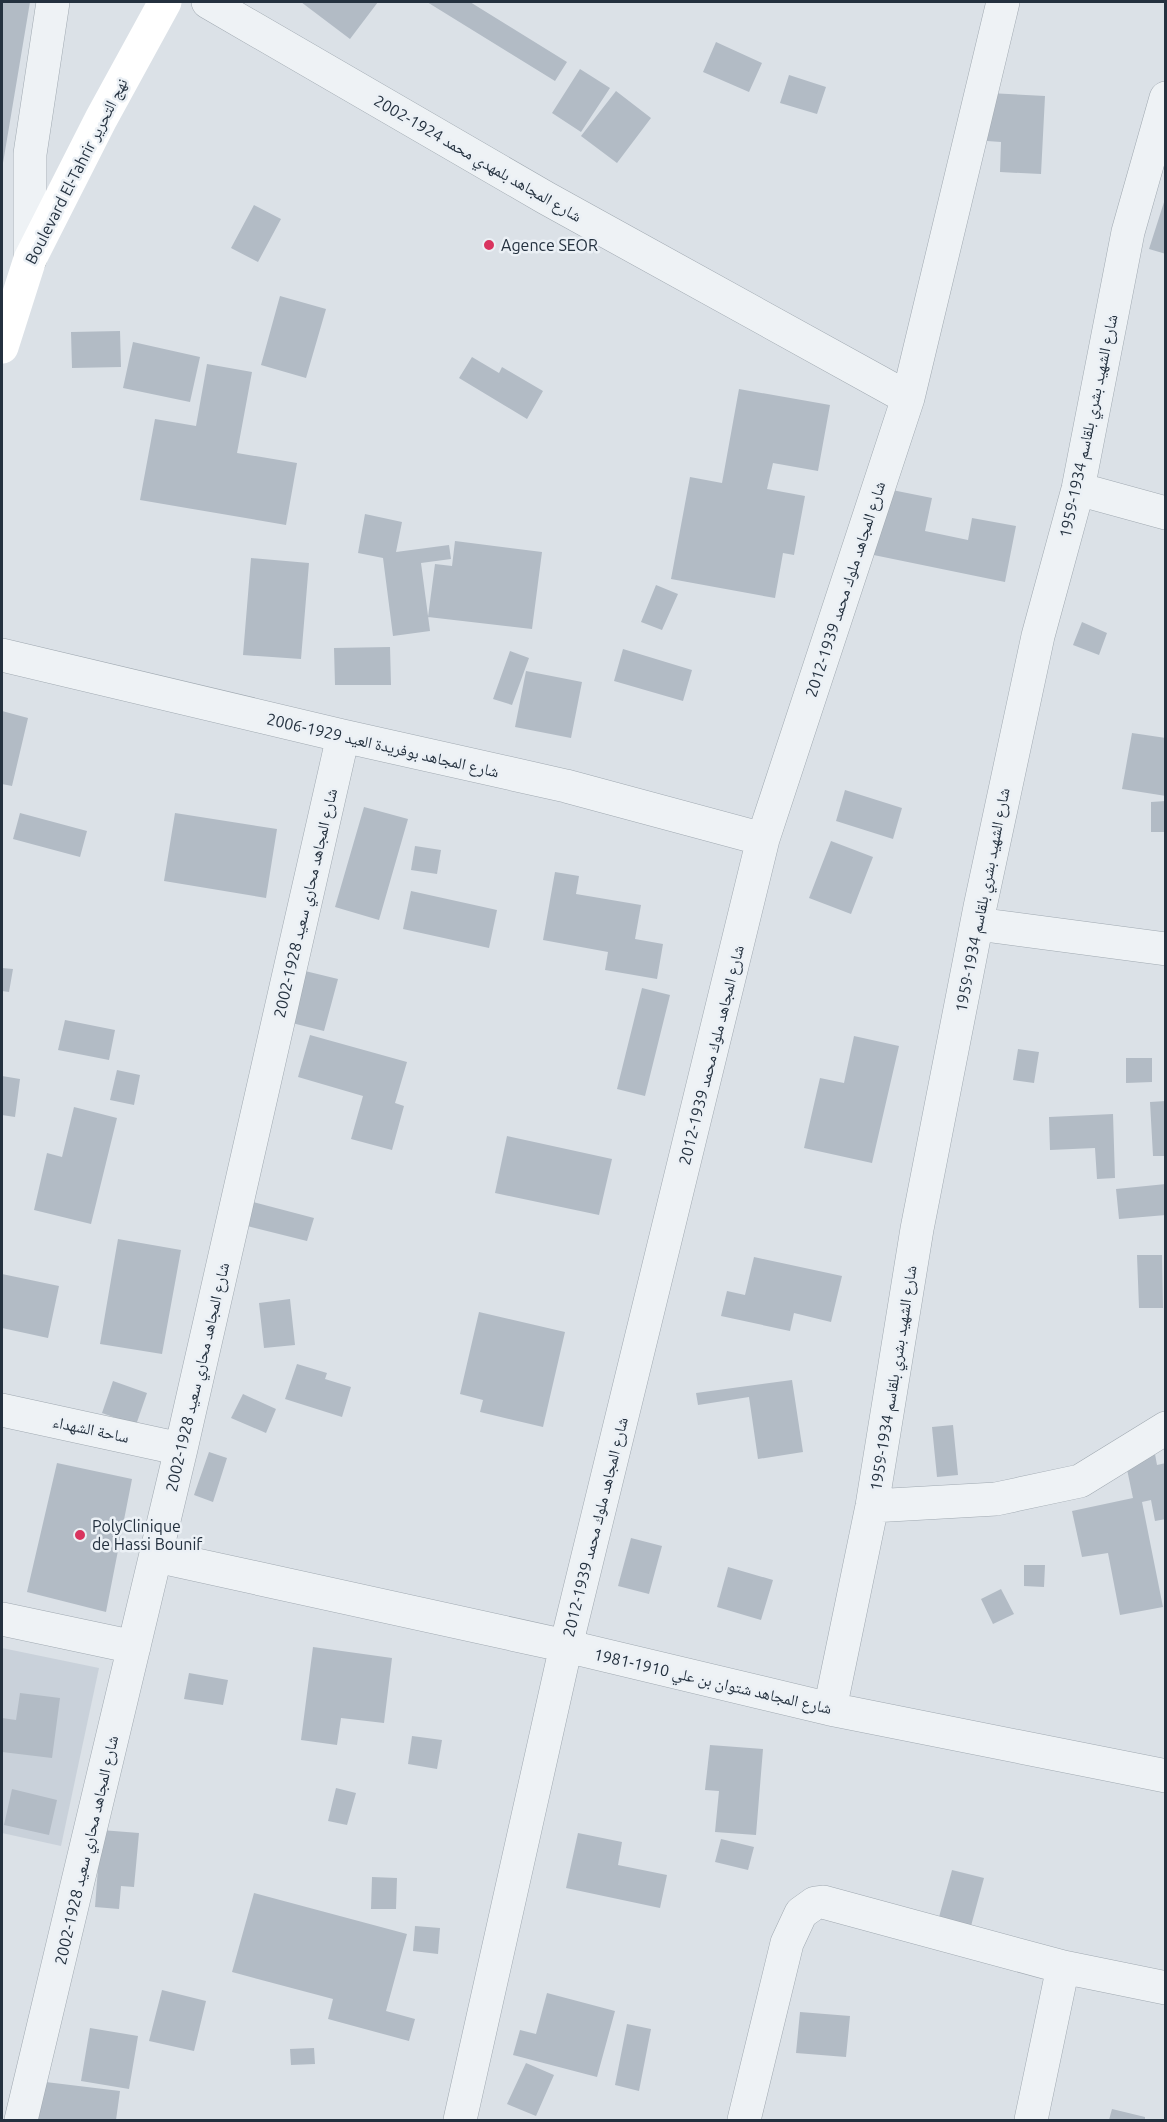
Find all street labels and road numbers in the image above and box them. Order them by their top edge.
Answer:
street label: Boulevard El-Tahrir نهج التحرير [21,75,133,268]
street label: شارع المجاهد بلمهدي محمد 1924-2002 [369,91,585,229]
street label: شارع الشهيد بشري بلقاسم 1934-1959 [1055,313,1124,540]
street label: شارع المجاهد ملوك محمد 1939-2012 [802,479,890,700]
street label: شارع المجاهد بوفريدة العيد 1929-2006 [265,709,501,782]
street label: شارع الشهيد بشري بلقاسم 1934-1959 [951,786,1017,1014]
street label: شارع المجاهد محاري سعيد 1928-2002 [270,787,344,1020]
street label: شارع المجاهد ملوك محمد 1939-2012 [675,943,749,1167]
street label: شارع المجاهد محاري سعيد 1928-2002 [162,1261,236,1494]
street label: شارع الشهيد بشري بلقاسم 1934-1959 [866,1264,924,1493]
street label: ساحة الشهداء [51,1412,131,1447]
street label: شارع المجاهد ملوك محمد 1939-2012 [559,1415,633,1639]
street label: شارع المجاهد شتوان بن علي 1910-1981 [591,1645,834,1721]
street label: شارع المجاهد محاري سعيد 1928-2002 [51,1734,125,1967]

